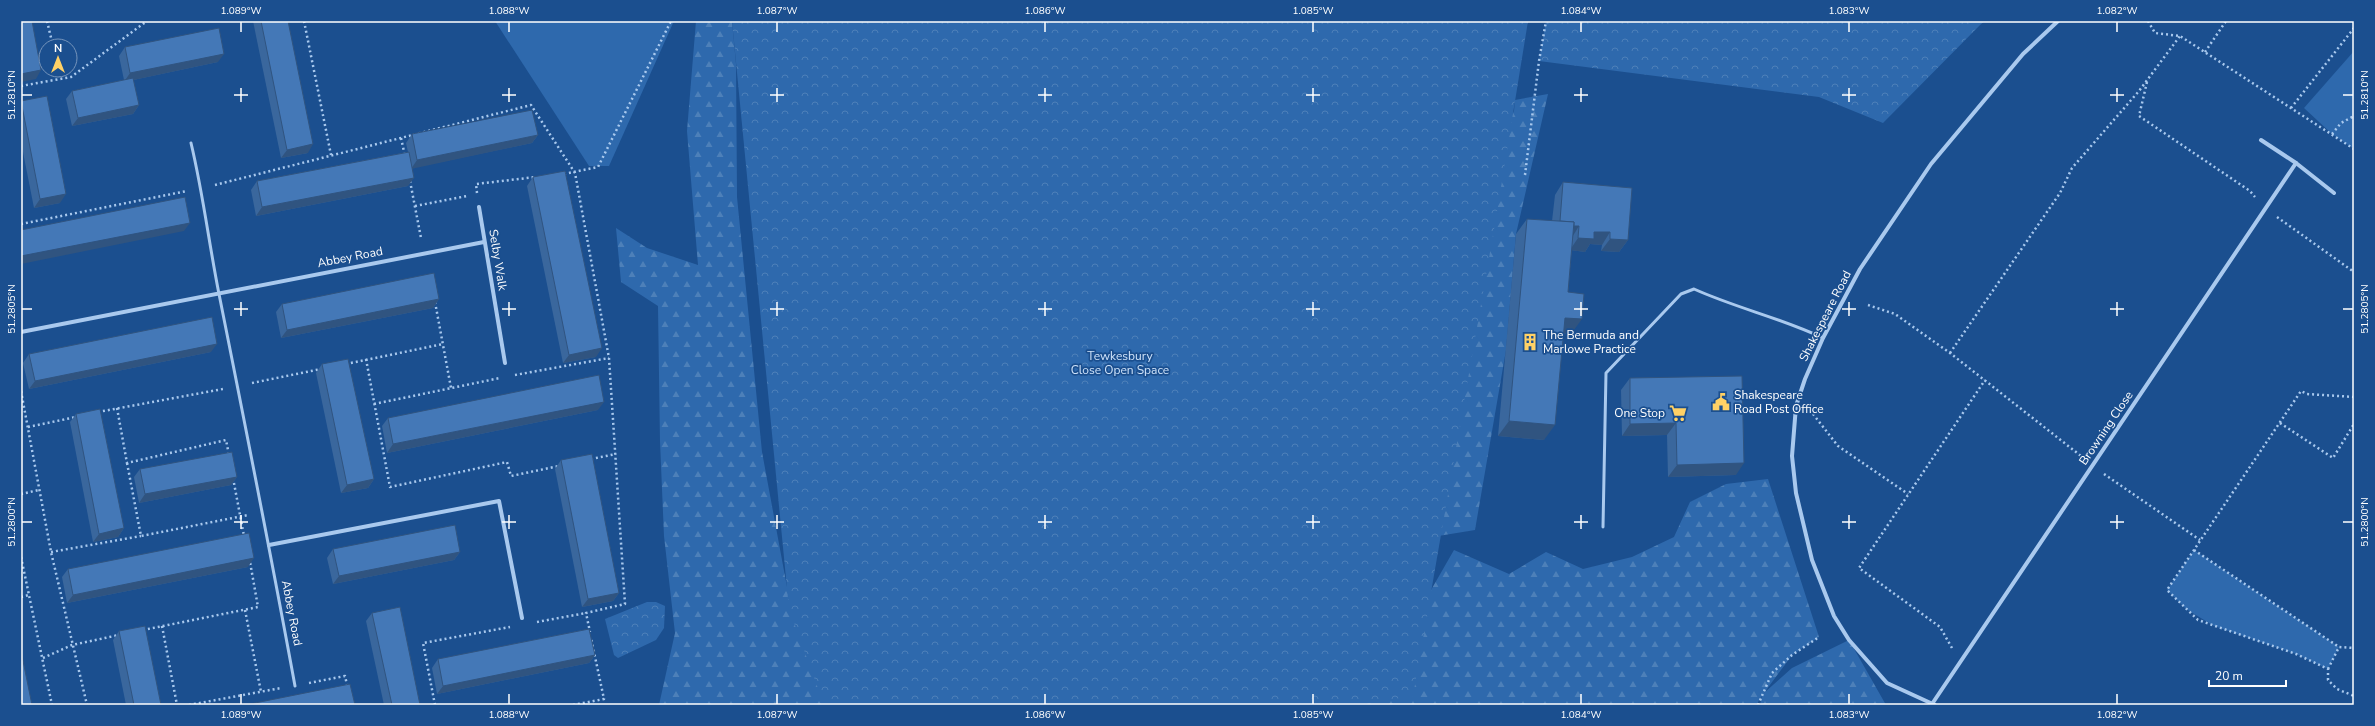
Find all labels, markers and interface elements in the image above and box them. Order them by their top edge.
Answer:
text: 1.089°W [220,4,262,18]
text: 1.088°W [488,4,530,18]
text: 1.087°W [756,4,798,18]
text: 1.086°W [1024,4,1066,18]
text: 1.085°W [1292,4,1334,18]
text: 1.084°W [1560,4,1602,18]
text: 1.083°W [1828,4,1870,18]
text: 1.082°W [2096,4,2138,18]
north arrow [38,38,78,78]
text: N [54,41,62,56]
text: 51.2810°N [5,70,19,120]
text: 51.2810°N [2358,70,2372,120]
street label: Selby Walk [485,228,511,293]
street label: Abbey Road [316,243,384,271]
street label: Shakespeare Road [1795,268,1855,364]
text: 51.2805°N [5,284,19,334]
text: 51.2805°N [2358,284,2372,334]
place label: The Bermuda and Marlowe Practice [1543,327,1639,357]
building icon: The Bermuda and Marlowe Practice [1520,332,1540,352]
park label: Tewkesbury Close Open Space [1071,348,1169,378]
place label: Shakespeare Road Post Office [1734,387,1824,417]
street label: Browning Close [2075,388,2137,468]
public building icon: Shakespeare Road Post Office [1711,392,1731,412]
supermarket icon: One Stop [1668,403,1688,423]
place label: One Stop [1614,405,1665,421]
text: 51.2800°N [5,497,19,547]
text: 51.2800°N [2358,497,2372,547]
street label: Abbey Road [278,579,306,647]
scale bar [2209,662,2286,688]
text: 20 m [2215,668,2243,684]
text: 1.089°W [220,708,262,722]
text: 1.088°W [488,708,530,722]
text: 1.087°W [756,708,798,722]
text: 1.086°W [1024,708,1066,722]
text: 1.085°W [1292,708,1334,722]
text: 1.084°W [1560,708,1602,722]
text: 1.083°W [1828,708,1870,722]
text: 1.082°W [2096,708,2138,722]

